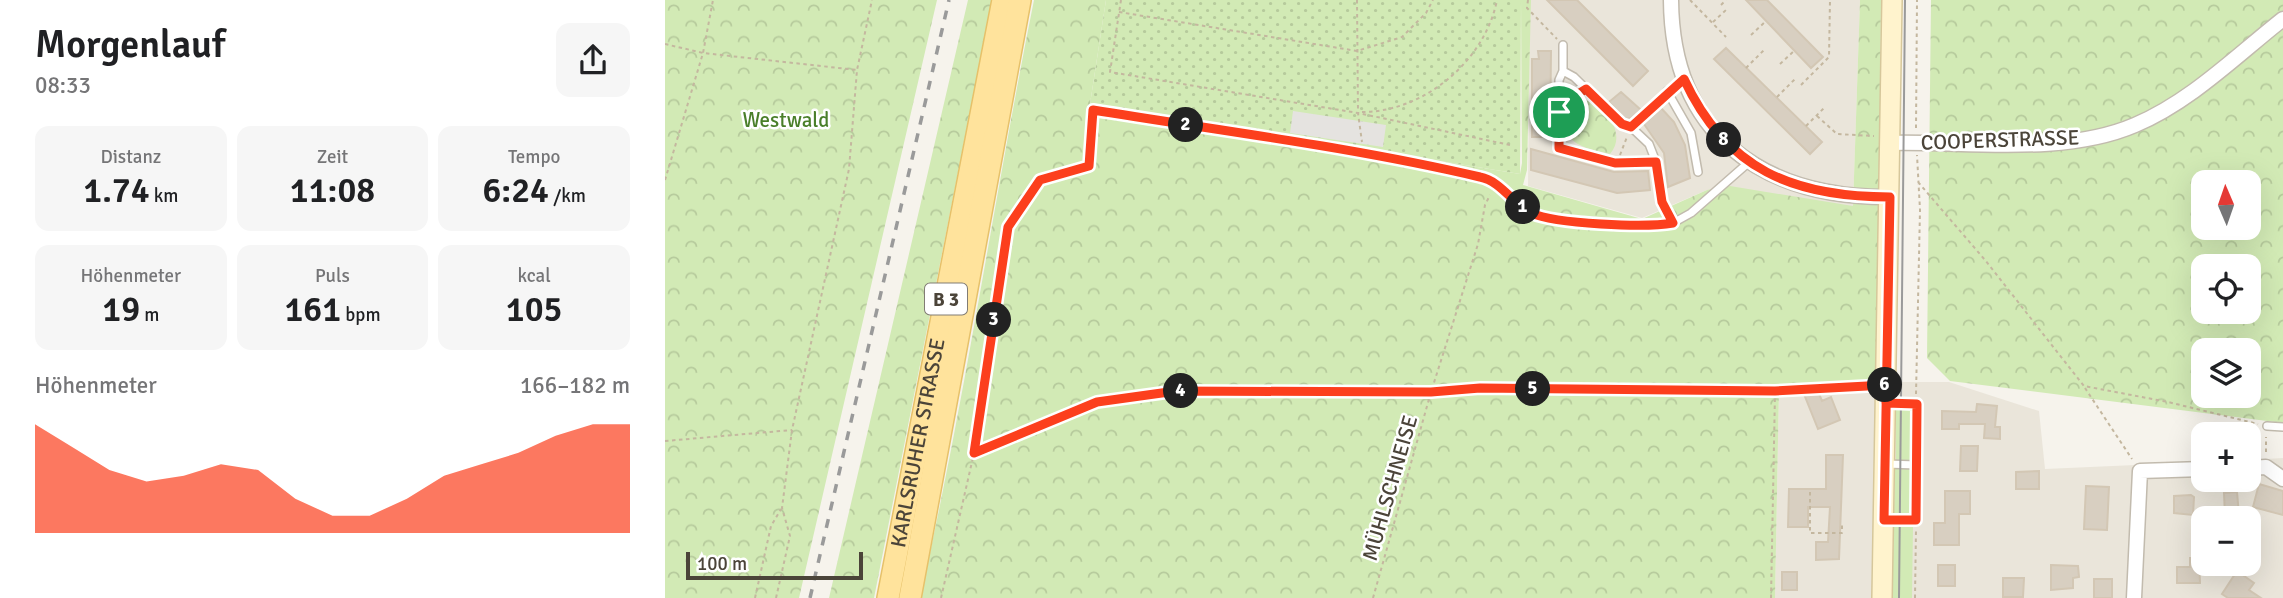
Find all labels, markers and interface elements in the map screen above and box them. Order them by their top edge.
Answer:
text: Morgenlauf [35,21,225,68]
button: share [556,23,630,97]
text: 08:33 [35,71,91,100]
pin [1529,82,1589,142]
icon: arrive [1540,93,1578,131]
park label: Westwald [742,107,830,133]
pin: 2 [1169,108,1203,142]
text: 2 [1180,112,1191,136]
pin: 8 [1707,122,1741,158]
street label: COOPERSTRASSE [1920,124,2080,156]
text: 8 [1718,127,1729,151]
text: Distanz [100,145,161,169]
text: Zeit [317,145,348,169]
text: Tempo [508,145,560,169]
text: 1.74 [83,169,150,212]
text: 11:08 [290,169,375,212]
text: 6:24 [482,169,549,212]
north arrow [2191,170,2261,240]
map controls [2191,170,2261,576]
text: km [150,184,178,208]
text: /km [549,184,586,208]
pin: 1 [1505,190,1541,224]
text: 1 [1517,194,1528,218]
button: locate [2191,254,2261,324]
text: Höhenmeter [81,264,181,288]
text: Puls [315,264,350,288]
text: kcal [518,264,551,288]
road number: B 3 [925,284,967,314]
text: 19 [102,288,140,331]
text: 161 [284,288,341,331]
text: 105 [506,288,563,331]
pin: 3 [977,302,1011,338]
text: m [140,303,159,327]
text: bpm [341,303,381,327]
text: 3 [988,307,999,331]
street label: KARLSRUHER STRASSE [885,336,951,550]
button: layers [2191,338,2261,408]
pin: 6 [1867,368,1903,402]
text: Höhenmeter [35,371,157,400]
text: 166–182 m [520,371,630,400]
pin: 5 [1515,372,1551,406]
text: 6 [1879,372,1890,396]
pin: 4 [1163,374,1199,408]
text: 5 [1527,376,1538,400]
text: 4 [1175,378,1186,402]
street label: MÜHLSCHNEISE [1357,412,1423,564]
button: + [2191,422,2261,492]
button: − [2191,506,2261,576]
scale bar [686,549,863,581]
text: 100 m [697,552,747,576]

